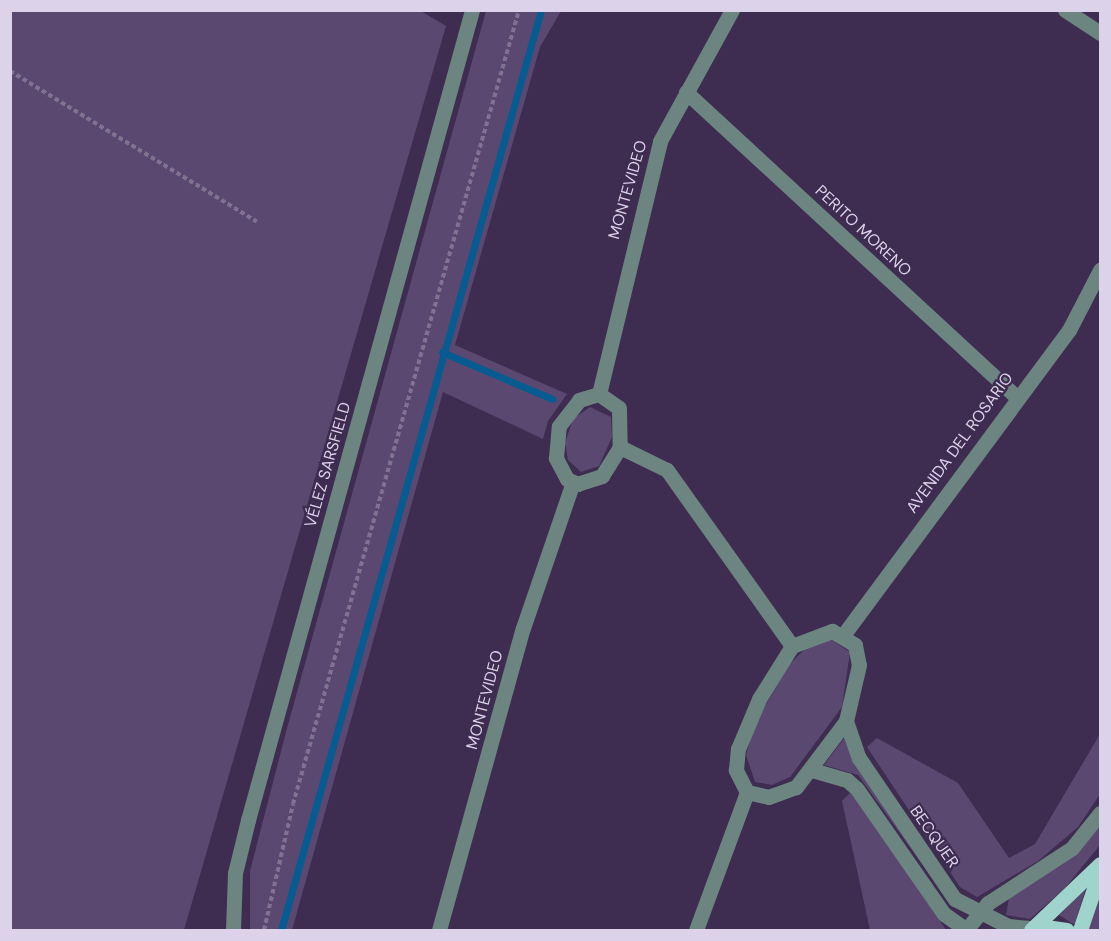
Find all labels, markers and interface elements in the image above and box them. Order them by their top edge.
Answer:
street label: MONTEVIDEO [605,138,651,242]
street label: PERITO MORENO [811,182,915,280]
street label: AVENIDA DEL ROSARIO [903,369,1017,517]
street label: VÉLEZ SARSFIELD [301,400,355,530]
street label: MONTEVIDEO [463,648,507,752]
street label: BECQUER [906,802,962,872]

